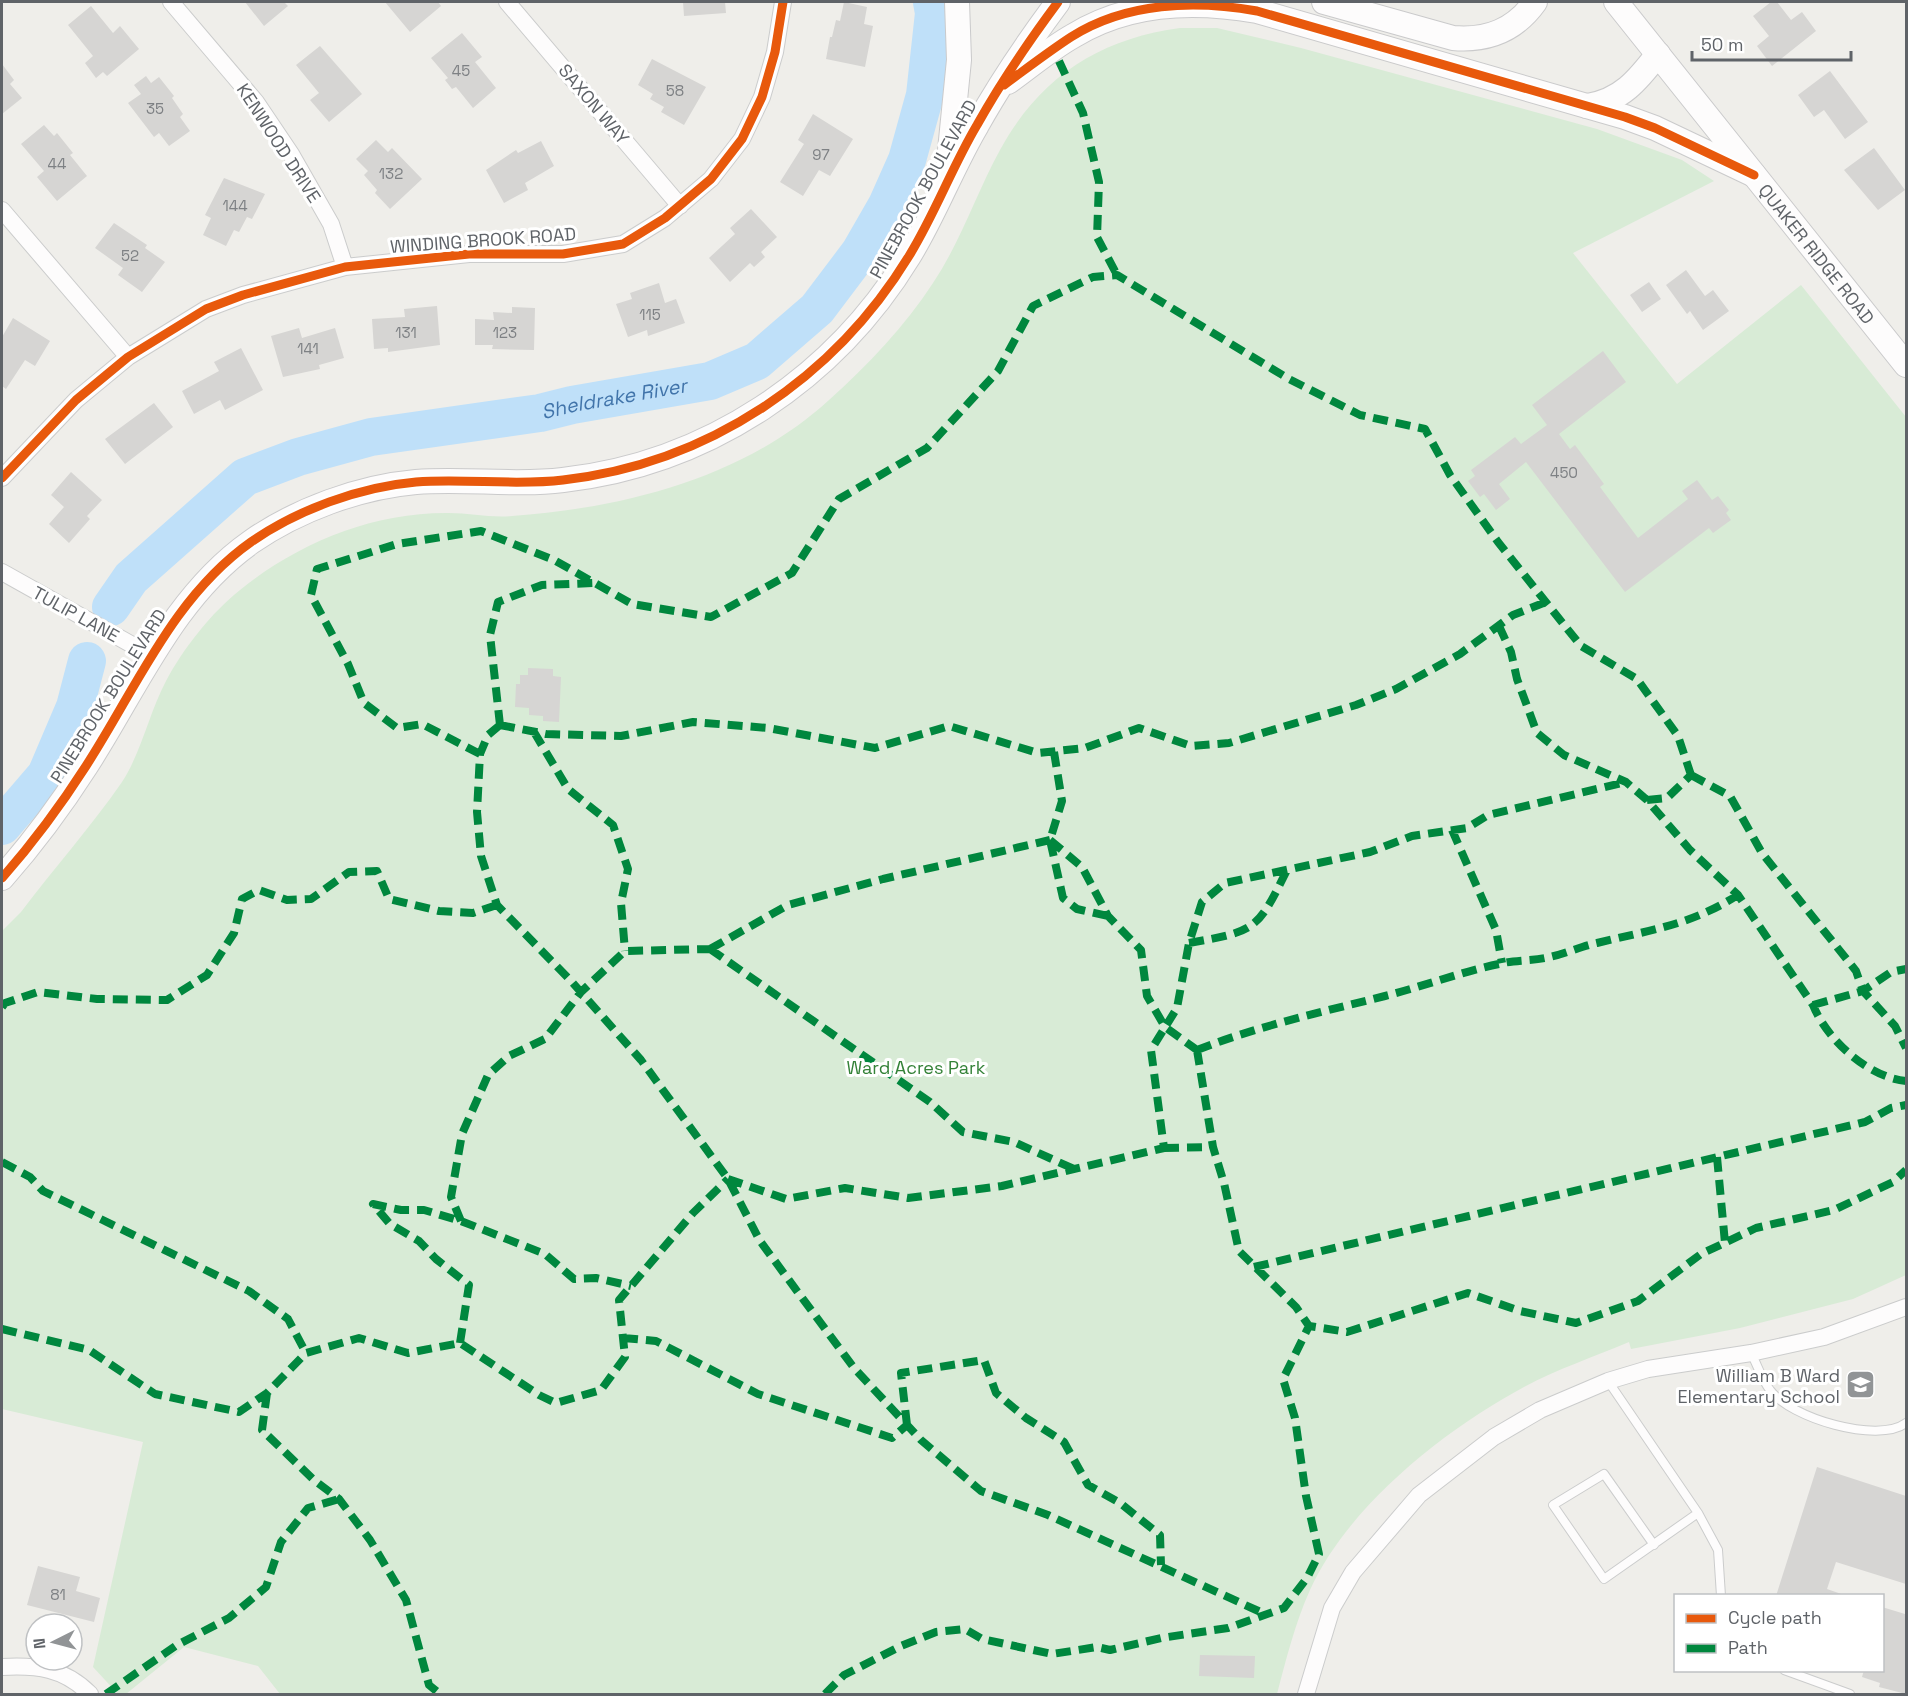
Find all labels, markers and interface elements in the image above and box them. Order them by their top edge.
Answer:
scale bar [1692,24,1851,62]
text: 50 m [1701,33,1743,56]
street label: SAXON WAY [554,59,634,149]
house number: 45 [452,61,470,80]
street label: KENWOOD DRIVE [232,79,326,207]
house number: 58 [666,81,684,100]
street label: PINEBROOK BOULEVARD [864,96,982,282]
house number: 35 [146,99,164,118]
house number: 97 [812,145,830,164]
house number: 44 [48,154,66,173]
house number: 132 [379,164,403,183]
street label: QUAKER RIDGE ROAD [1754,179,1880,328]
house number: 144 [222,196,248,215]
street label: WINDING BROOK ROAD [389,222,577,258]
house number: 52 [121,246,139,265]
house number: 115 [639,305,661,324]
house number: 131 [395,323,417,342]
house number: 123 [493,323,517,342]
house number: 141 [297,339,319,358]
water label: Sheldrake River [539,372,691,425]
house number: 450 [1550,463,1578,482]
street label: TULIP LANE [29,581,123,647]
street label: PINEBROOK BOULEVARD [45,605,171,787]
park label: Ward Acres Park [846,1056,986,1079]
place label: William B Ward Elementary School [1677,1364,1840,1408]
school or university icon: William B Ward Elementary School [1845,1369,1877,1401]
house number: 81 [50,1585,66,1604]
legend [1674,1594,1884,1672]
text: Cycle path [1728,1606,1822,1629]
north arrow [24,1612,84,1672]
text: Path [1728,1636,1768,1659]
text: N [29,1637,51,1650]

